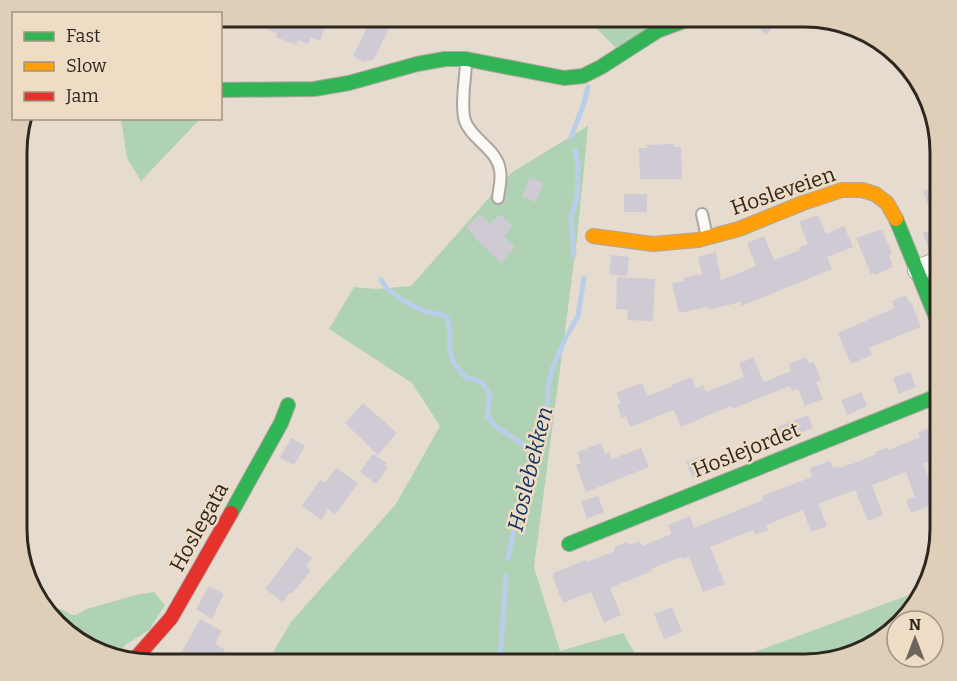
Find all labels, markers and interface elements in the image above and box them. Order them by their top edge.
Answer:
legend [12,12,222,120]
text: Fast [66,25,101,47]
text: Slow [66,55,107,77]
text: Jam [65,85,99,107]
street label: Hosleveien [727,161,839,221]
water label: Hoslebekken [502,404,558,534]
street label: Hoslejordet [688,416,804,483]
street label: Hoslegata [164,477,234,576]
north arrow [885,609,945,669]
text: N [909,615,921,634]

